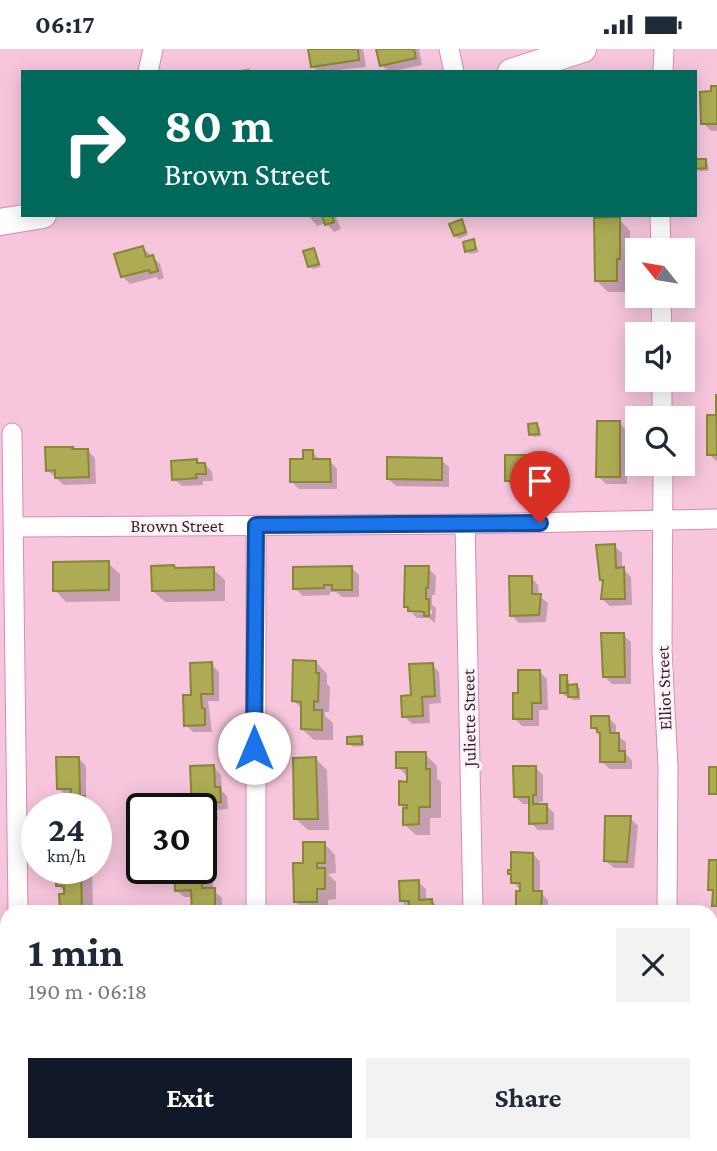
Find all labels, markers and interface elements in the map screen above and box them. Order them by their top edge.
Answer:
text: 06:17 [35,10,95,39]
icon: right [49,98,140,189]
text: 80 m [164,98,273,153]
text: Brown Street [164,156,330,192]
north arrow [625,238,695,308]
map controls [625,238,695,476]
button: sound [625,322,695,392]
button: search [625,406,695,476]
pin [510,451,570,523]
icon: arrive [521,462,559,500]
street label: Brown Street [130,516,225,536]
street label: Elliot Street [652,644,675,731]
street label: Juliette Street [458,668,480,769]
position arrow [217,711,291,785]
speed limit sign: 30 [126,793,217,884]
text: 24 [48,810,85,849]
text: km/h [47,846,86,866]
text: 1 min [28,928,124,975]
button: close [616,928,690,1002]
text: 190 m · 06:18 [28,978,147,1004]
button: Exit [28,1058,352,1138]
button: Share [366,1058,690,1138]

